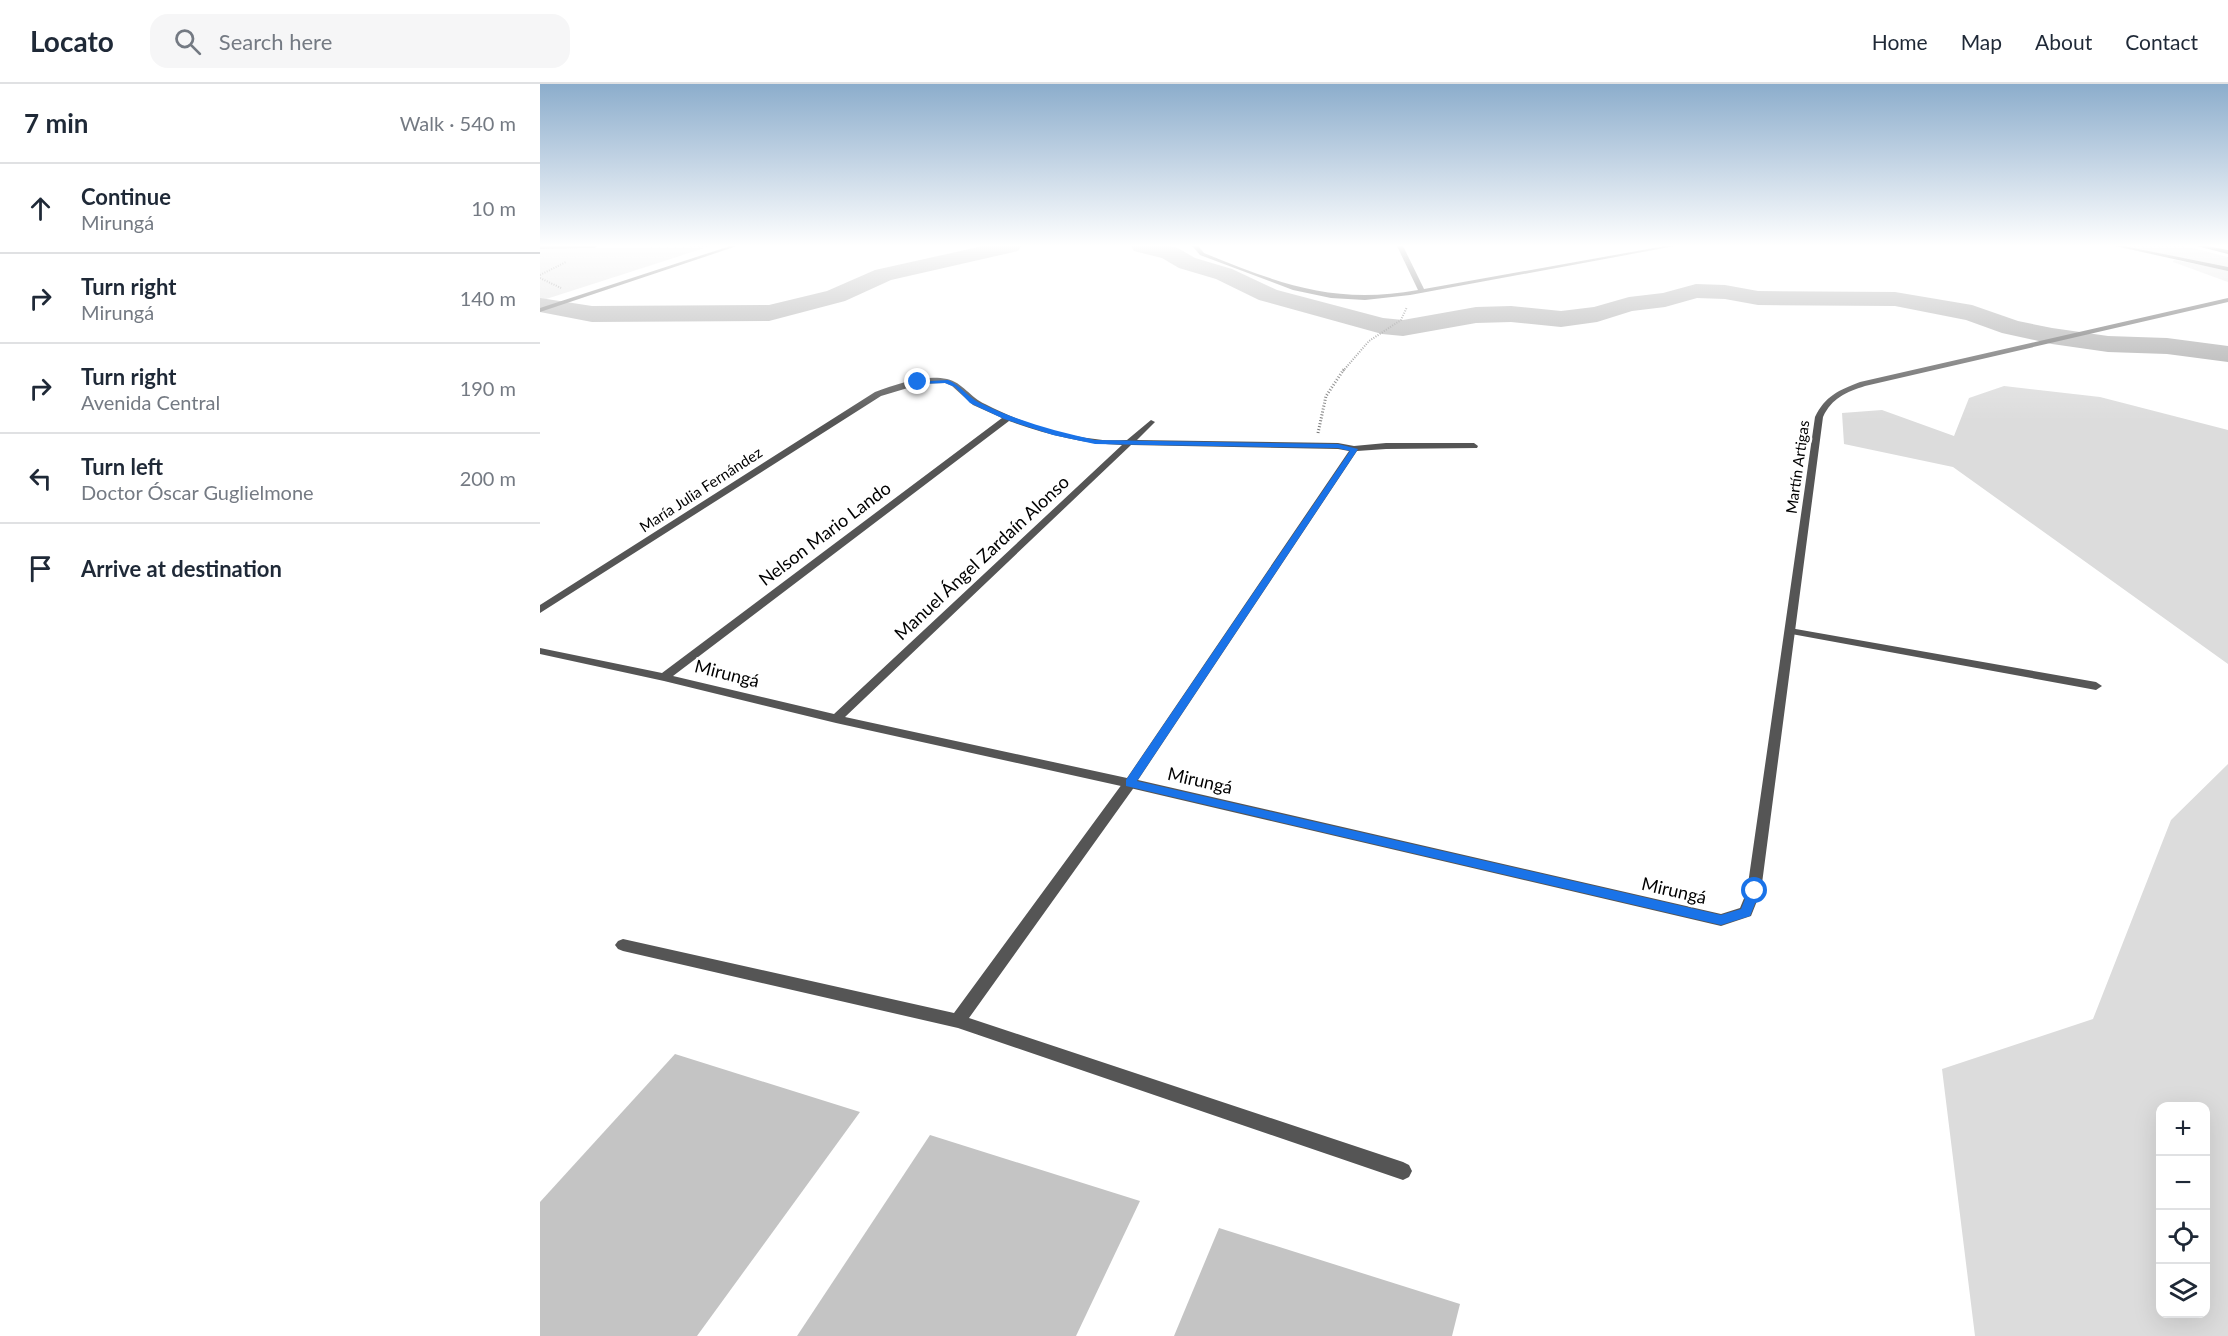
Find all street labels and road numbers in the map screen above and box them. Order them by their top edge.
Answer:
street label: Martín Artigas [1782,419,1812,515]
street label: María Julia Fernández [636,443,765,536]
street label: Manuel Ángel Zardaín Alonso [889,470,1073,644]
street label: Nelson Mario Lando [754,476,895,590]
street label: Mirungá [693,654,762,692]
street label: Mirungá [1166,762,1235,798]
street label: Mirungá [1640,872,1709,908]

